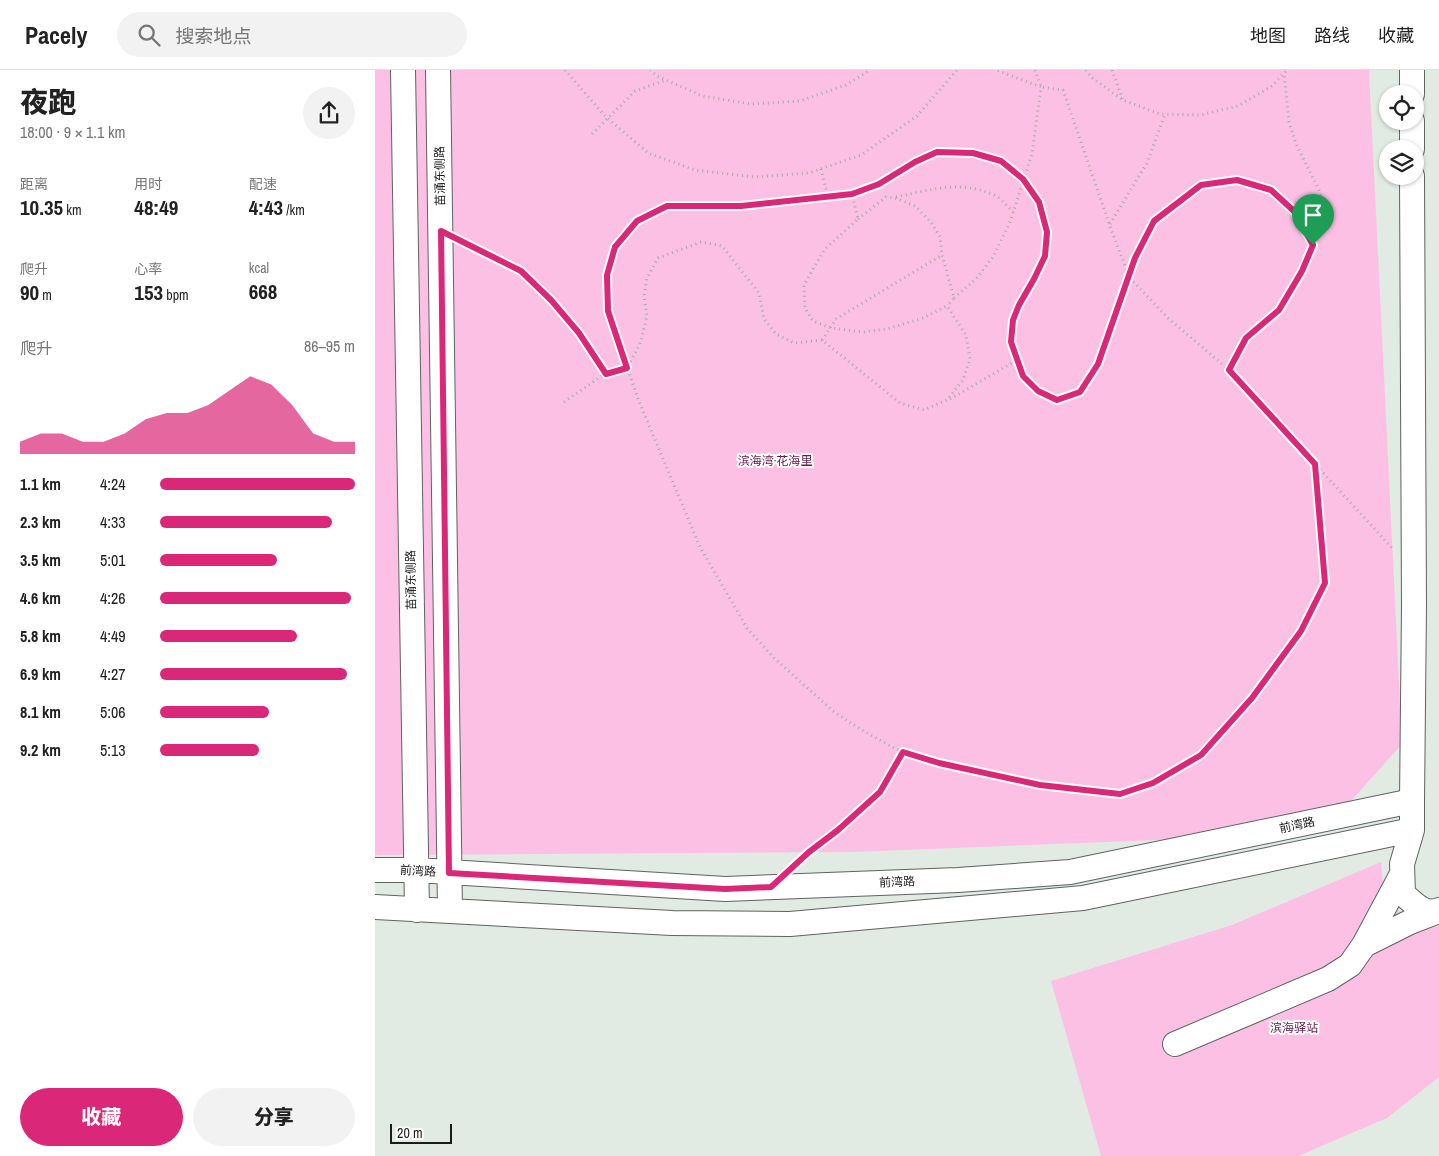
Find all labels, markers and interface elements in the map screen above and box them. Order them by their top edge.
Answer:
search box [117,12,467,57]
text: Pacely [25,19,87,51]
icon: search [135,21,163,49]
text: 搜索地点 [175,23,251,49]
text: 地图 [1250,23,1286,48]
text: 路线 [1314,23,1350,48]
text: 收藏 [1378,23,1414,48]
text: 夜跑 [20,83,76,121]
map controls [1379,85,1424,185]
button: locate [1379,85,1424,130]
button: share [303,87,355,139]
text: 18:00 · 9 × 1.1 km [20,121,125,143]
button: layers [1379,140,1424,185]
street label: 苗涌东侧路 [431,146,449,206]
text: 距离 [20,175,48,193]
text: 用时 [134,175,162,193]
text: 配速 [249,175,277,193]
text: 10.35 [20,193,63,222]
text: 48:49 [134,193,178,222]
text: 4:43 [249,193,283,222]
pin [1292,194,1334,245]
text: km [63,201,82,219]
text: /km [283,201,305,219]
icon: arrive [1299,201,1327,229]
text: kcal [249,259,269,277]
text: 爬升 [20,260,48,278]
text: 心率 [134,260,162,278]
text: 668 [249,277,277,306]
text: 90 [20,278,39,307]
text: 153 [134,278,163,307]
text: m [39,286,52,304]
text: bpm [163,286,189,304]
text: 86–95 m [304,335,355,357]
text: 爬升 [20,337,52,359]
park label: 滨海湾·花海里 [738,453,812,469]
text: 1.1 km [20,473,61,495]
text: 4:24 [100,473,126,495]
text: 2.3 km [20,511,61,533]
text: 4:33 [100,511,126,533]
text: 3.5 km [20,549,61,571]
text: 5:01 [100,549,126,571]
street label: 苗涌东侧路 [402,550,420,610]
text: 4.6 km [20,587,61,609]
text: 4:26 [100,587,126,609]
text: 5.8 km [20,625,61,647]
text: 4:49 [100,625,126,647]
text: 6.9 km [20,663,61,685]
text: 4:27 [100,663,126,685]
text: 8.1 km [20,701,61,723]
text: 5:06 [100,701,126,723]
text: 9.2 km [20,739,61,761]
text: 5:13 [100,739,126,761]
street label: 前湾路 [1278,813,1316,837]
street label: 前湾路 [400,862,436,880]
street label: 前湾路 [879,873,915,891]
park label: 滨海驿站 [1270,1020,1318,1036]
button: 收藏 [20,1088,183,1146]
button: 分享 [193,1088,355,1146]
scale bar [390,1121,453,1144]
text: 20 m [397,1124,423,1142]

